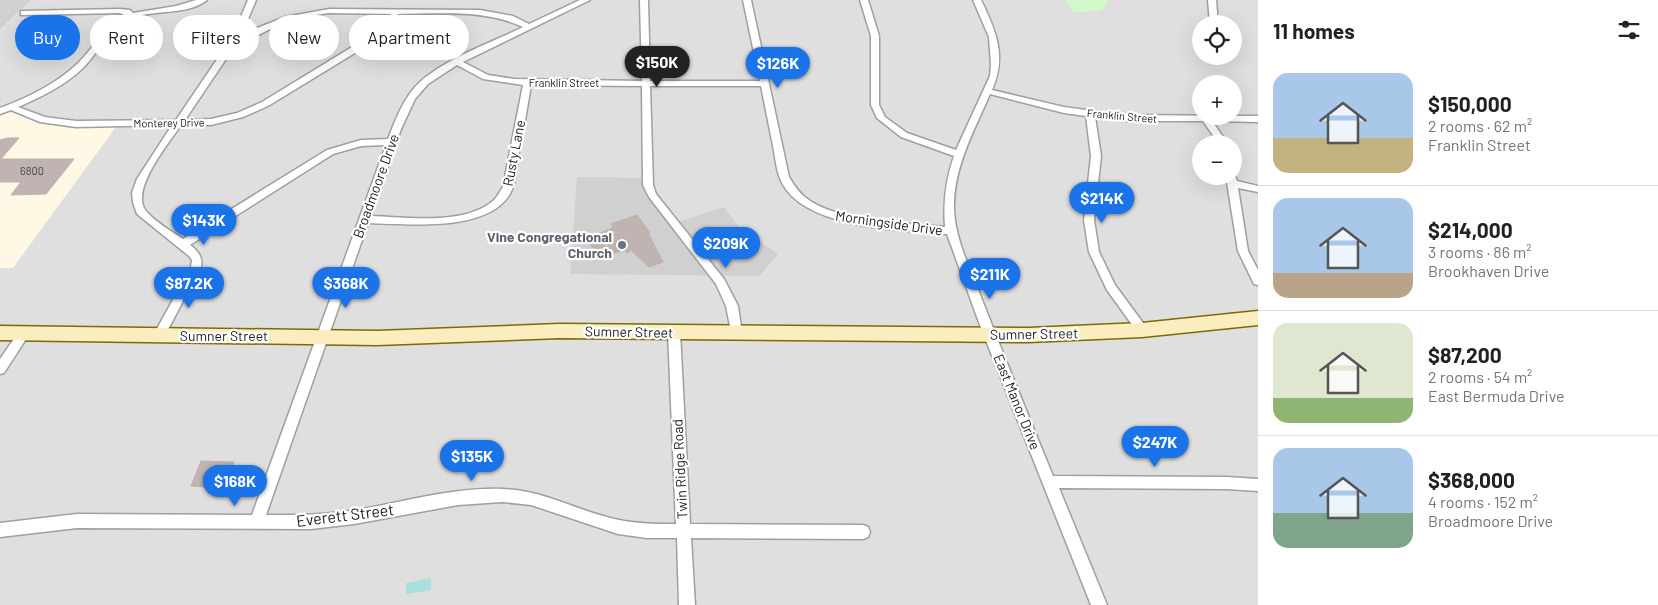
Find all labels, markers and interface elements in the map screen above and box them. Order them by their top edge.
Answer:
chip: Buy [15,15,80,60]
chip: Rent [90,15,163,60]
chip: Filters [173,15,259,60]
chip: New [269,15,339,60]
chip: Apartment [349,15,469,60]
map controls [1192,15,1242,185]
button: locate [1192,15,1242,65]
icon: filters [1615,16,1643,44]
text: 11 homes [1273,18,1355,43]
pin: $150K [622,46,692,88]
pin: $126K [743,46,813,89]
text: $150K [636,52,678,71]
text: $126K [757,53,799,72]
button: + [1192,75,1242,125]
street label: Franklin Street [529,76,599,89]
text: $150,000 [1428,91,1512,116]
icon: home [1313,93,1373,153]
street label: Franklin Street [1086,106,1158,125]
street label: Monterey Drive [133,115,205,130]
text: 2 rooms · 62 m² [1428,116,1532,135]
street label: Rusty Lane [499,118,528,187]
street label: Broadmoore Drive [349,131,402,240]
button: − [1192,135,1242,185]
text: Franklin Street [1428,135,1531,154]
house number: 6800 [20,164,44,177]
pin: $214K [1067,182,1137,224]
text: $214K [1080,188,1124,207]
pin: $143K [169,204,239,246]
street label: Morningside Drive [834,207,944,238]
text: $143K [182,210,226,229]
text: $214,000 [1428,217,1513,242]
icon: home [1313,218,1373,278]
pin: $209K [691,226,761,269]
place label: Vine Congregational Church [487,228,612,261]
text: $209K [703,233,749,252]
marker: Vine Congregational Church [616,239,628,251]
text: 3 rooms · 86 m² [1428,242,1532,261]
pin: $211K [955,258,1025,300]
text: Brookhaven Drive [1428,261,1549,280]
text: $211K [970,264,1010,283]
pin: $87.2K [148,266,230,309]
pin: $368K [311,266,381,309]
text: $87.2K [165,273,213,292]
text: $368K [323,273,369,292]
street label: Sumner Street [585,322,673,341]
street label: Sumner Street [990,324,1078,343]
street label: Sumner Street [180,327,268,344]
text: $87,200 [1428,342,1502,367]
icon: home [1313,343,1373,403]
street label: East Manor Drive [991,352,1044,452]
text: 2 rooms · 54 m² [1428,367,1532,386]
text: East Bermuda Drive [1428,386,1565,405]
street label: Twin Ridge Road [668,419,691,519]
pin: $247K [1120,426,1190,468]
text: $247K [1133,432,1177,451]
pin: $135K [437,440,507,482]
text: $135K [451,446,493,465]
pin: $168K [200,464,270,507]
text: $368,000 [1428,467,1515,492]
icon: home [1313,468,1373,528]
text: $168K [214,471,256,490]
text: 4 rooms · 152 m² [1428,492,1538,511]
street label: Everett Street [295,499,395,530]
text: Broadmoore Drive [1428,511,1553,530]

